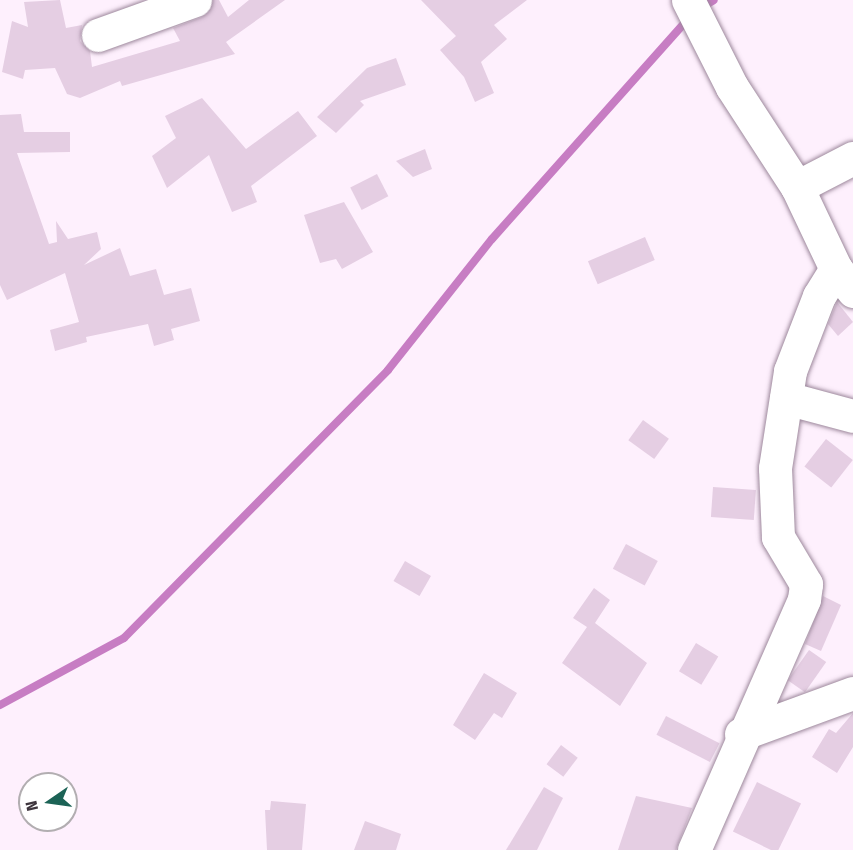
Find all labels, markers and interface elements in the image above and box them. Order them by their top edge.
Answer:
north arrow [18,772,78,832]
text: N [22,799,42,813]

